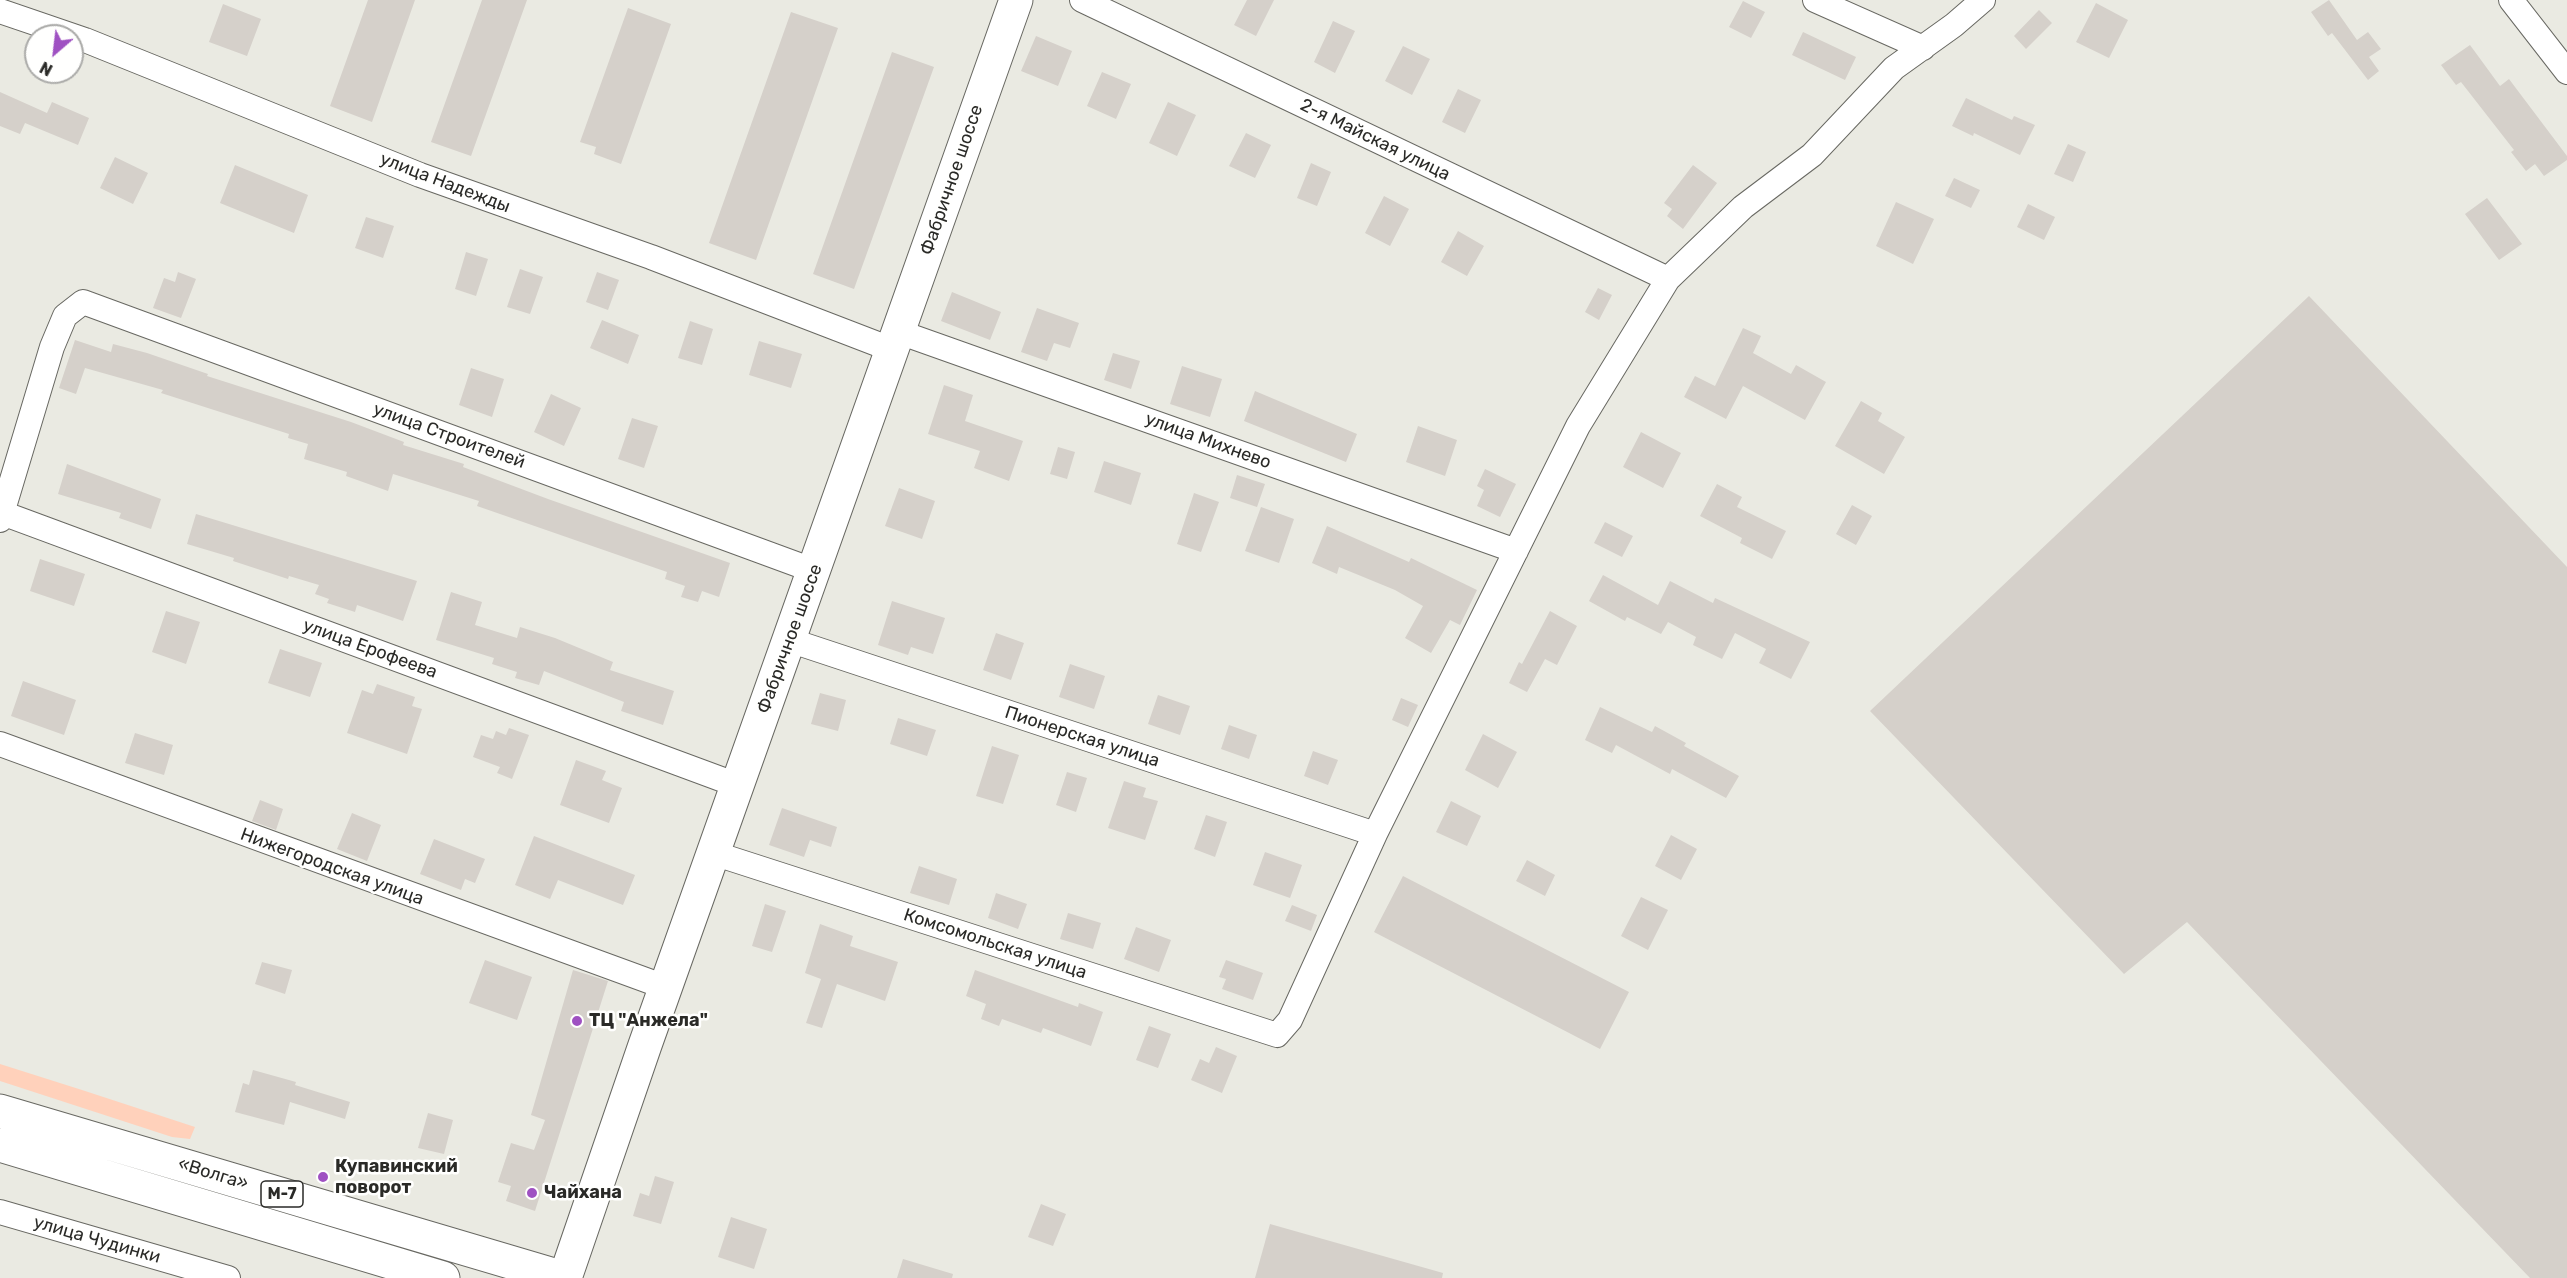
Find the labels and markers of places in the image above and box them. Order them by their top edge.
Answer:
place label: ТЦ "Анжела" [589,1010,708,1032]
marker: ТЦ "Анжела" [570,1014,584,1028]
place label: Купавинский поворот [335,1156,458,1198]
marker: Купавинский поворот [316,1170,330,1184]
place label: Чайхана [544,1182,622,1204]
marker: Чайхана [525,1186,539,1200]

